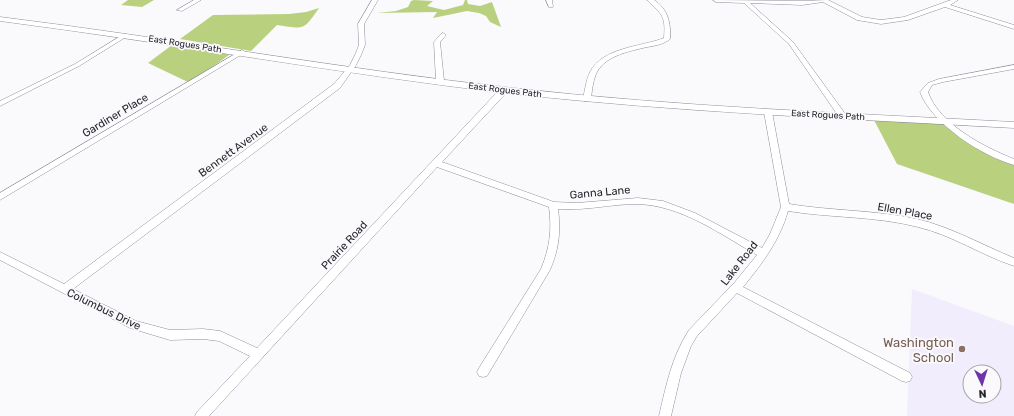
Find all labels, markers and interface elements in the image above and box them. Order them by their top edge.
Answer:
street label: East Rogues Path [148,33,222,55]
street label: East Rogues Path [468,81,542,99]
street label: Gardiner Place [80,91,150,140]
street label: East Rogues Path [791,108,865,122]
street label: Bennett Avenue [196,121,270,180]
street label: Ganna Lane [569,183,631,202]
street label: Ellen Place [876,200,933,223]
street label: Prairie Road [319,218,370,272]
street label: Lake Road [718,239,761,288]
street label: Columbus Drive [65,286,143,333]
place label: Washington School [883,335,954,365]
marker: Washington School [957,344,967,354]
north arrow [962,364,1002,404]
text: N [978,387,987,400]

